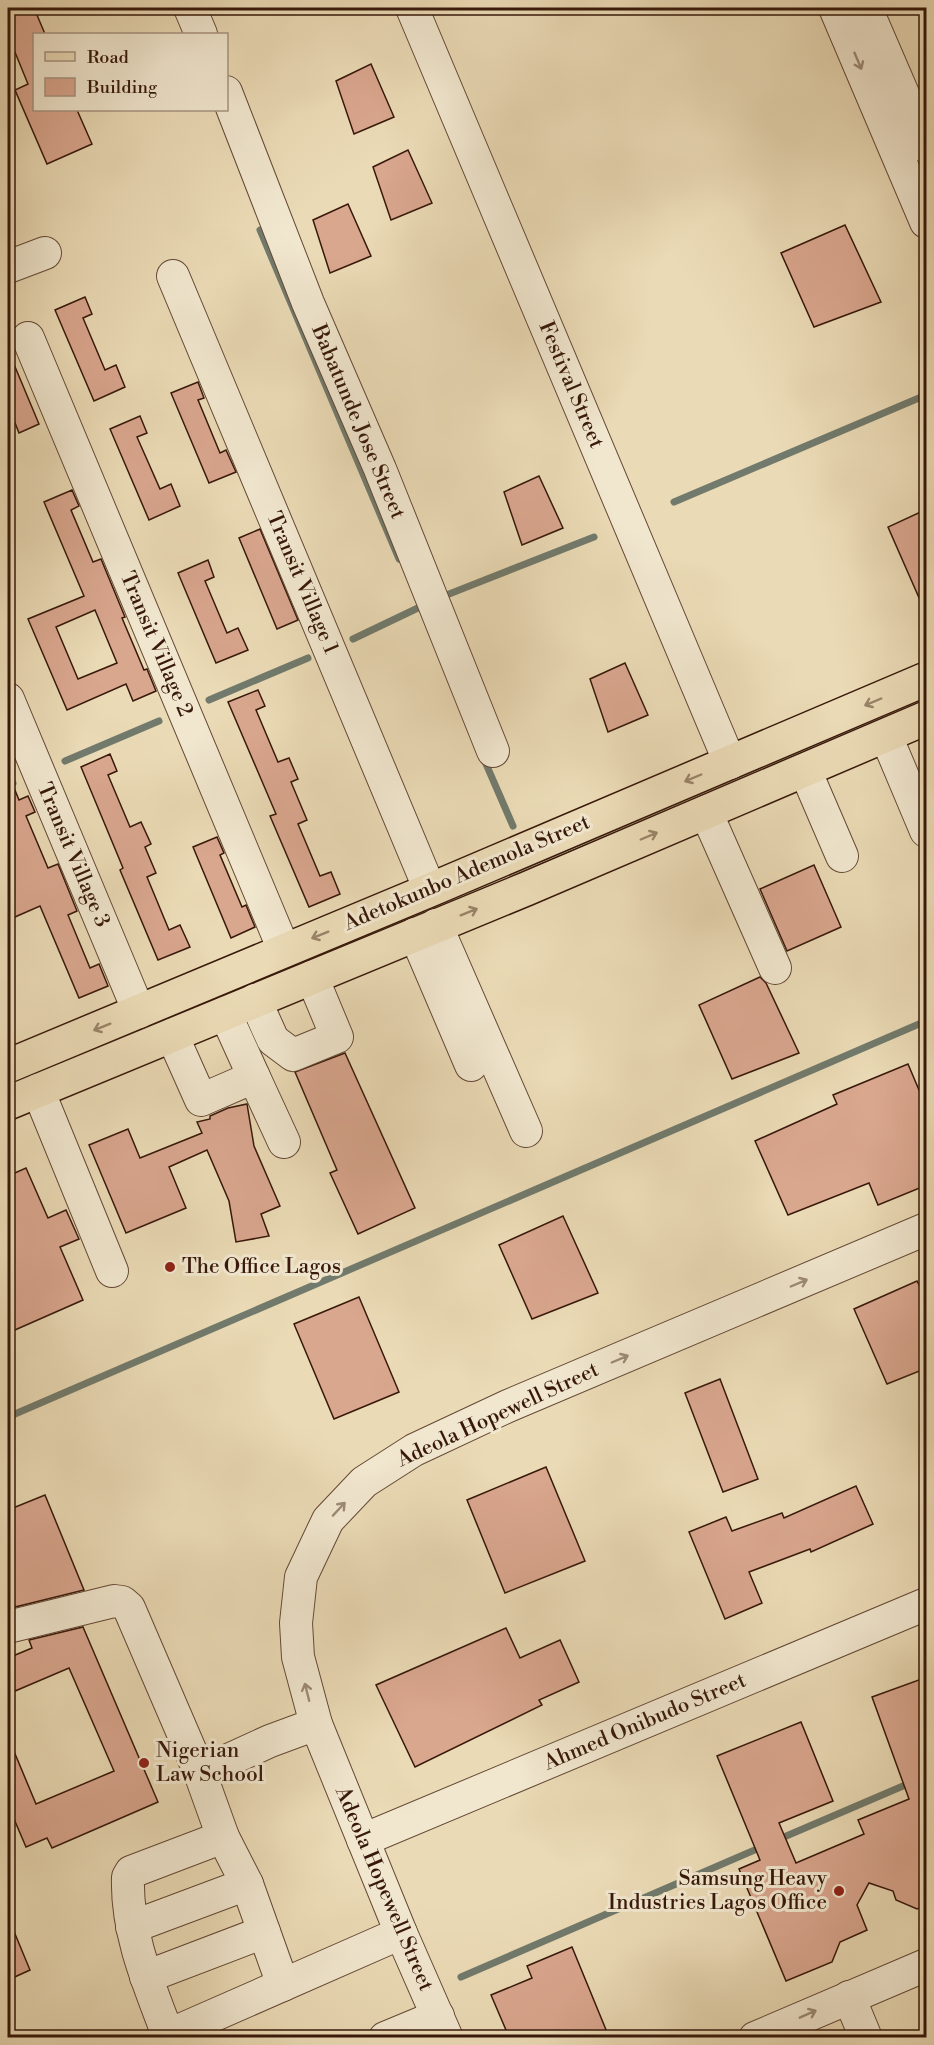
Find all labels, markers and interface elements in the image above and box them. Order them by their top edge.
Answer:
legend [33,33,228,111]
text: Road [87,46,130,69]
one-way arrow [853,52,864,70]
text: Building [86,76,158,99]
street label: Festival Street [533,318,610,453]
street label: Babatunde Jose Street [305,320,411,524]
street label: Transit Village 1 [260,508,344,658]
street label: Transit Village 2 [114,568,198,720]
one-way arrow [864,697,882,708]
one-way arrow [685,773,703,784]
street label: Transit Village 3 [31,779,115,931]
street label: Adetokunbo Ademola Street [339,809,594,937]
one-way arrow [639,830,657,841]
one-way arrow [459,906,478,917]
one-way arrow [311,930,330,941]
one-way arrow [93,1022,111,1033]
place label: The Office Lagos [182,1254,341,1280]
marker: The Office Lagos [163,1260,177,1274]
one-way arrow [790,1277,808,1288]
one-way arrow [610,1353,628,1364]
street label: Adeola Hopewell Street [392,1357,604,1474]
one-way arrow [332,1501,346,1516]
street label: Ahmed Onibudo Street [539,1667,751,1777]
one-way arrow [300,1682,312,1701]
place label: Nigerian Law School [156,1738,264,1788]
marker: Nigerian Law School [137,1756,151,1770]
street label: Adeola Hopewell Street [329,1782,439,1996]
place label: Samsung Heavy Industries Lagos Office [608,1866,828,1916]
marker: Samsung Heavy Industries Lagos Office [832,1884,846,1898]
one-way arrow [799,2008,817,2020]

